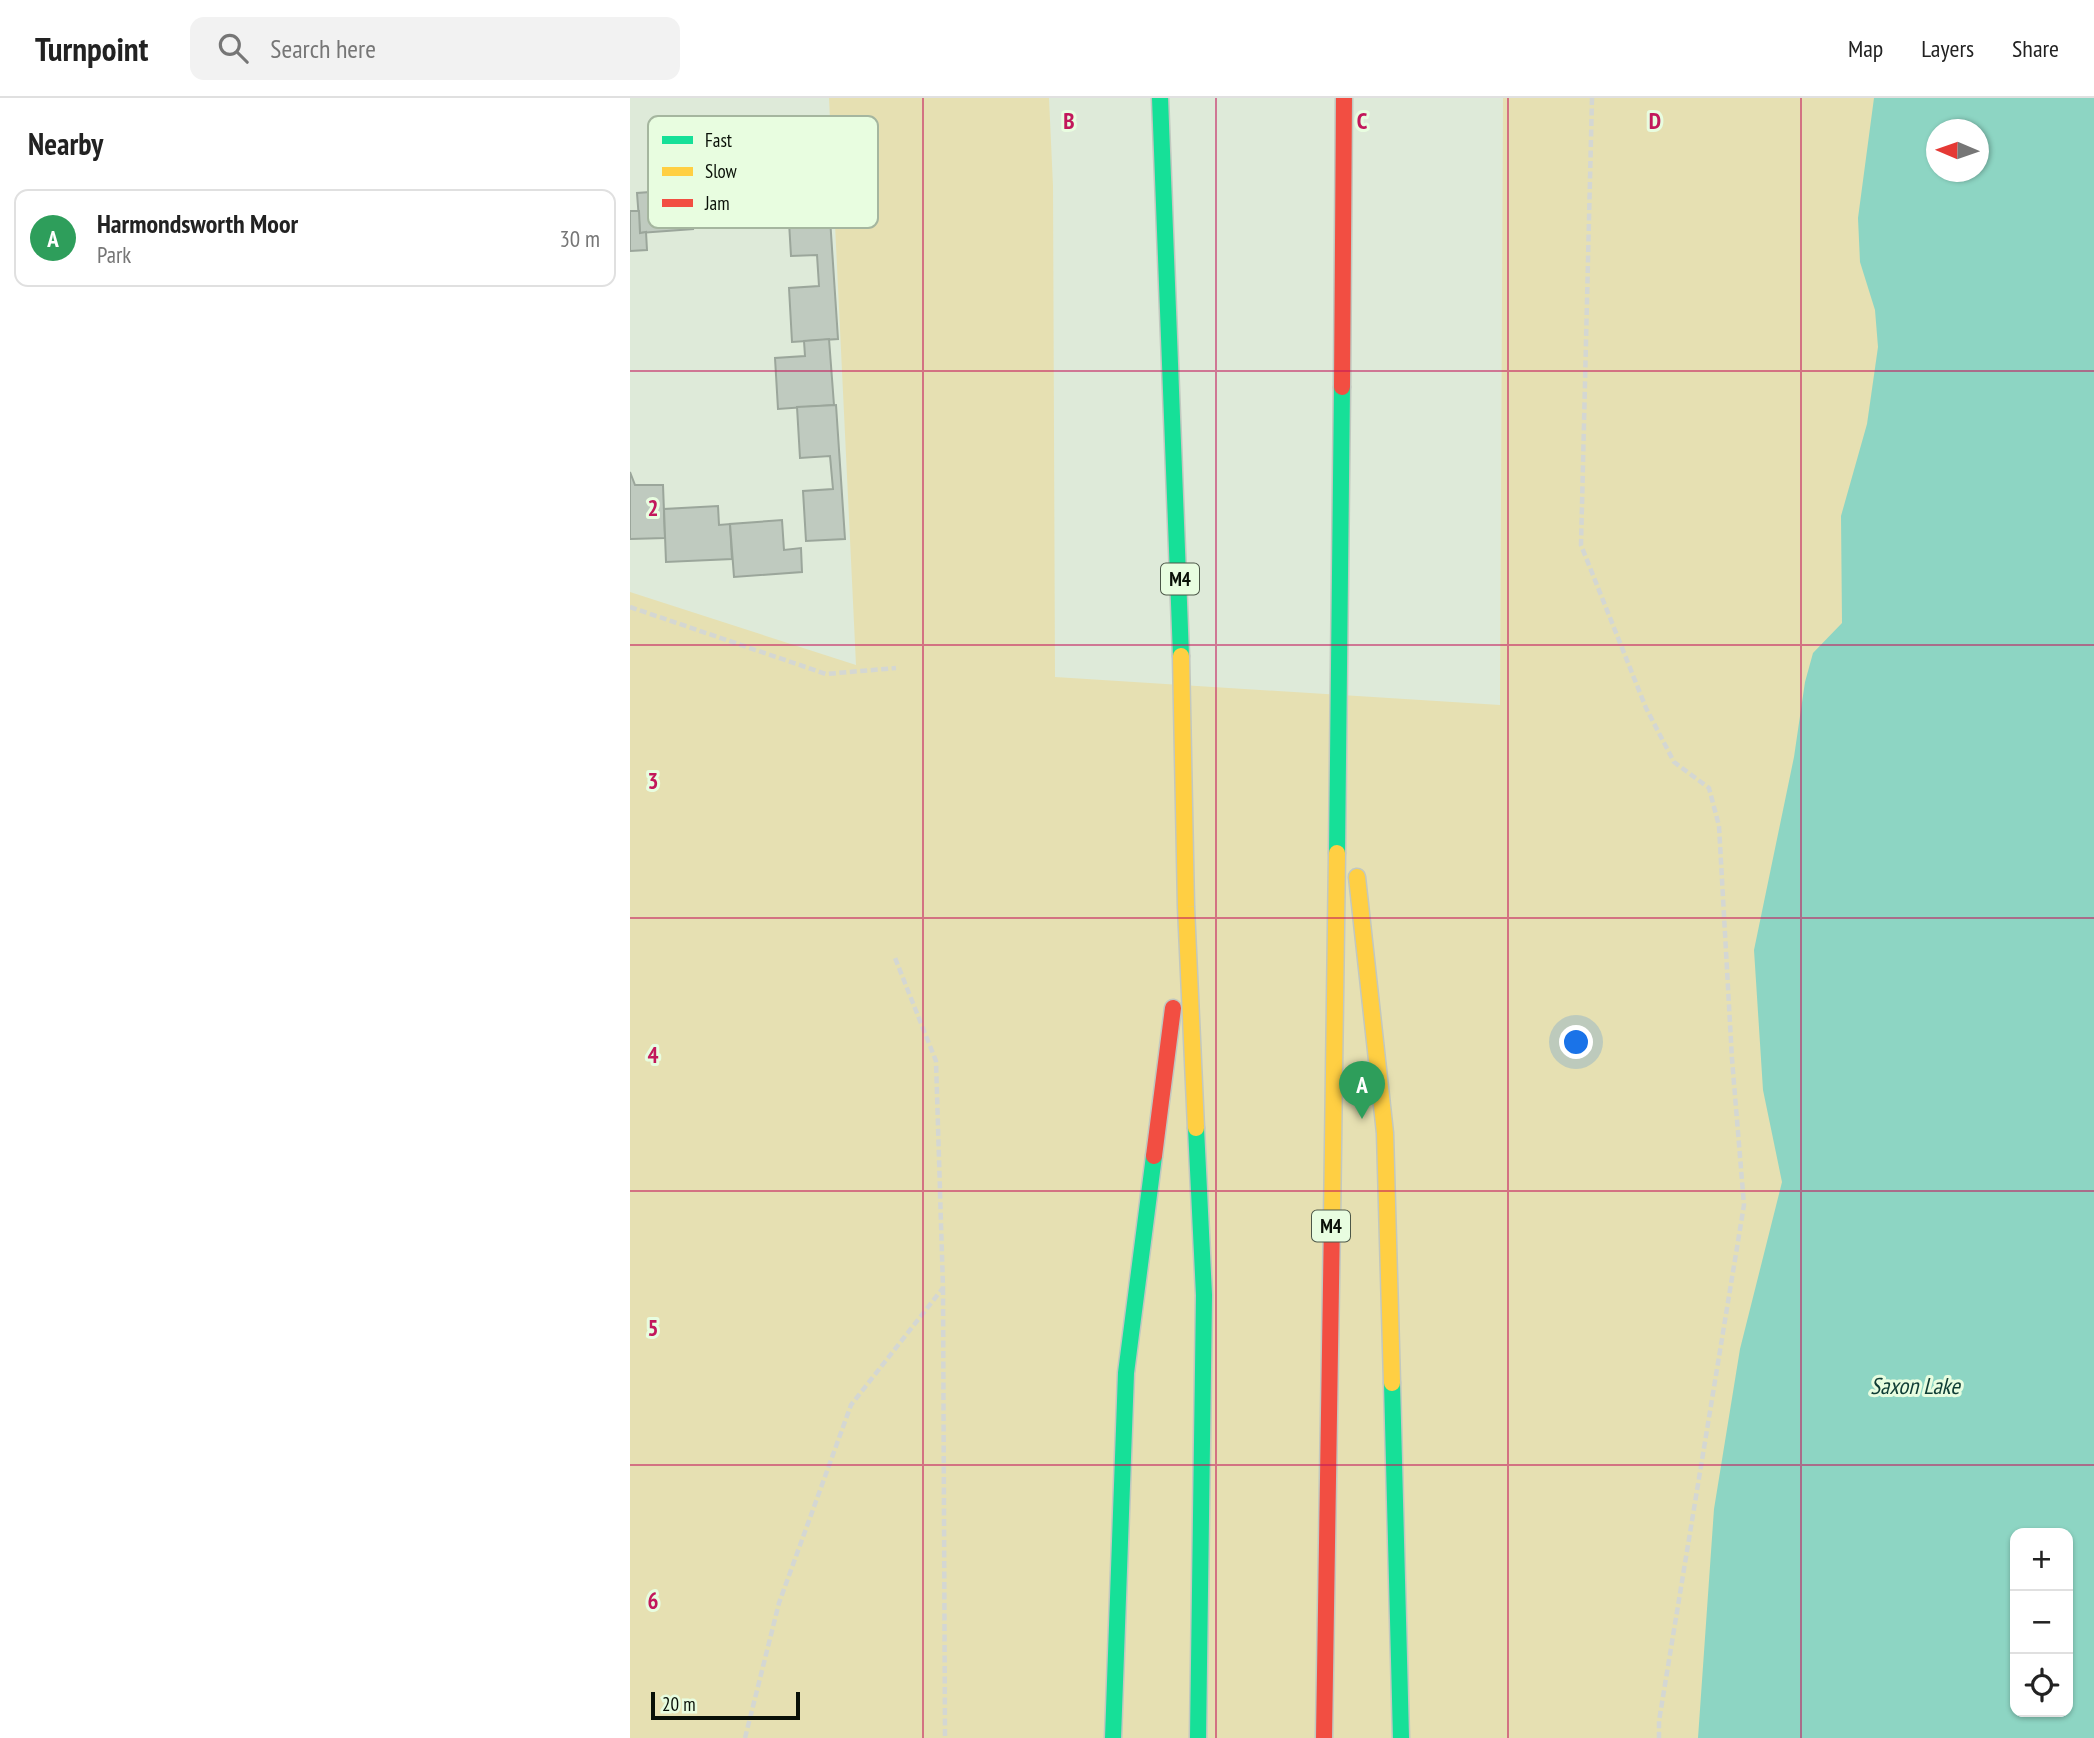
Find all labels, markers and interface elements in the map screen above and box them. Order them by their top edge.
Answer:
search box [190,17,680,80]
text: Turnpoint [35,27,148,70]
icon: search [214,29,252,67]
text: Search here [270,32,376,65]
text: Map [1848,33,1883,64]
text: Layers [1921,33,1974,64]
text: Share [2012,33,2059,64]
text: B [1063,106,1075,135]
text: C [1357,106,1368,135]
text: D [1649,106,1661,135]
legend [648,116,878,228]
north arrow [1926,119,1989,182]
text: Nearby [28,124,103,163]
text: Fast [705,128,733,152]
text: Slow [705,159,738,183]
text: Jam [704,191,730,215]
text: Harmondsworth Moor [97,207,298,240]
text: A [47,224,59,253]
text: 30 m [559,224,600,253]
text: Park [97,240,131,269]
text: 2 [648,493,659,522]
road number: M4 [1161,564,1199,594]
text: 3 [648,766,659,795]
your location [1559,1025,1593,1059]
text: 4 [648,1040,659,1069]
pin: A [1339,1061,1385,1119]
road number: M4 [1312,1210,1350,1242]
text: 5 [648,1313,659,1342]
water label: Saxon Lake [1870,1371,1961,1400]
map controls [2010,1528,2073,1717]
button: + [2010,1528,2073,1591]
text: 6 [648,1586,659,1615]
button: − [2010,1591,2073,1654]
button: locate [2010,1654,2073,1717]
scale bar [651,1689,800,1721]
text: 20 m [662,1692,696,1716]

